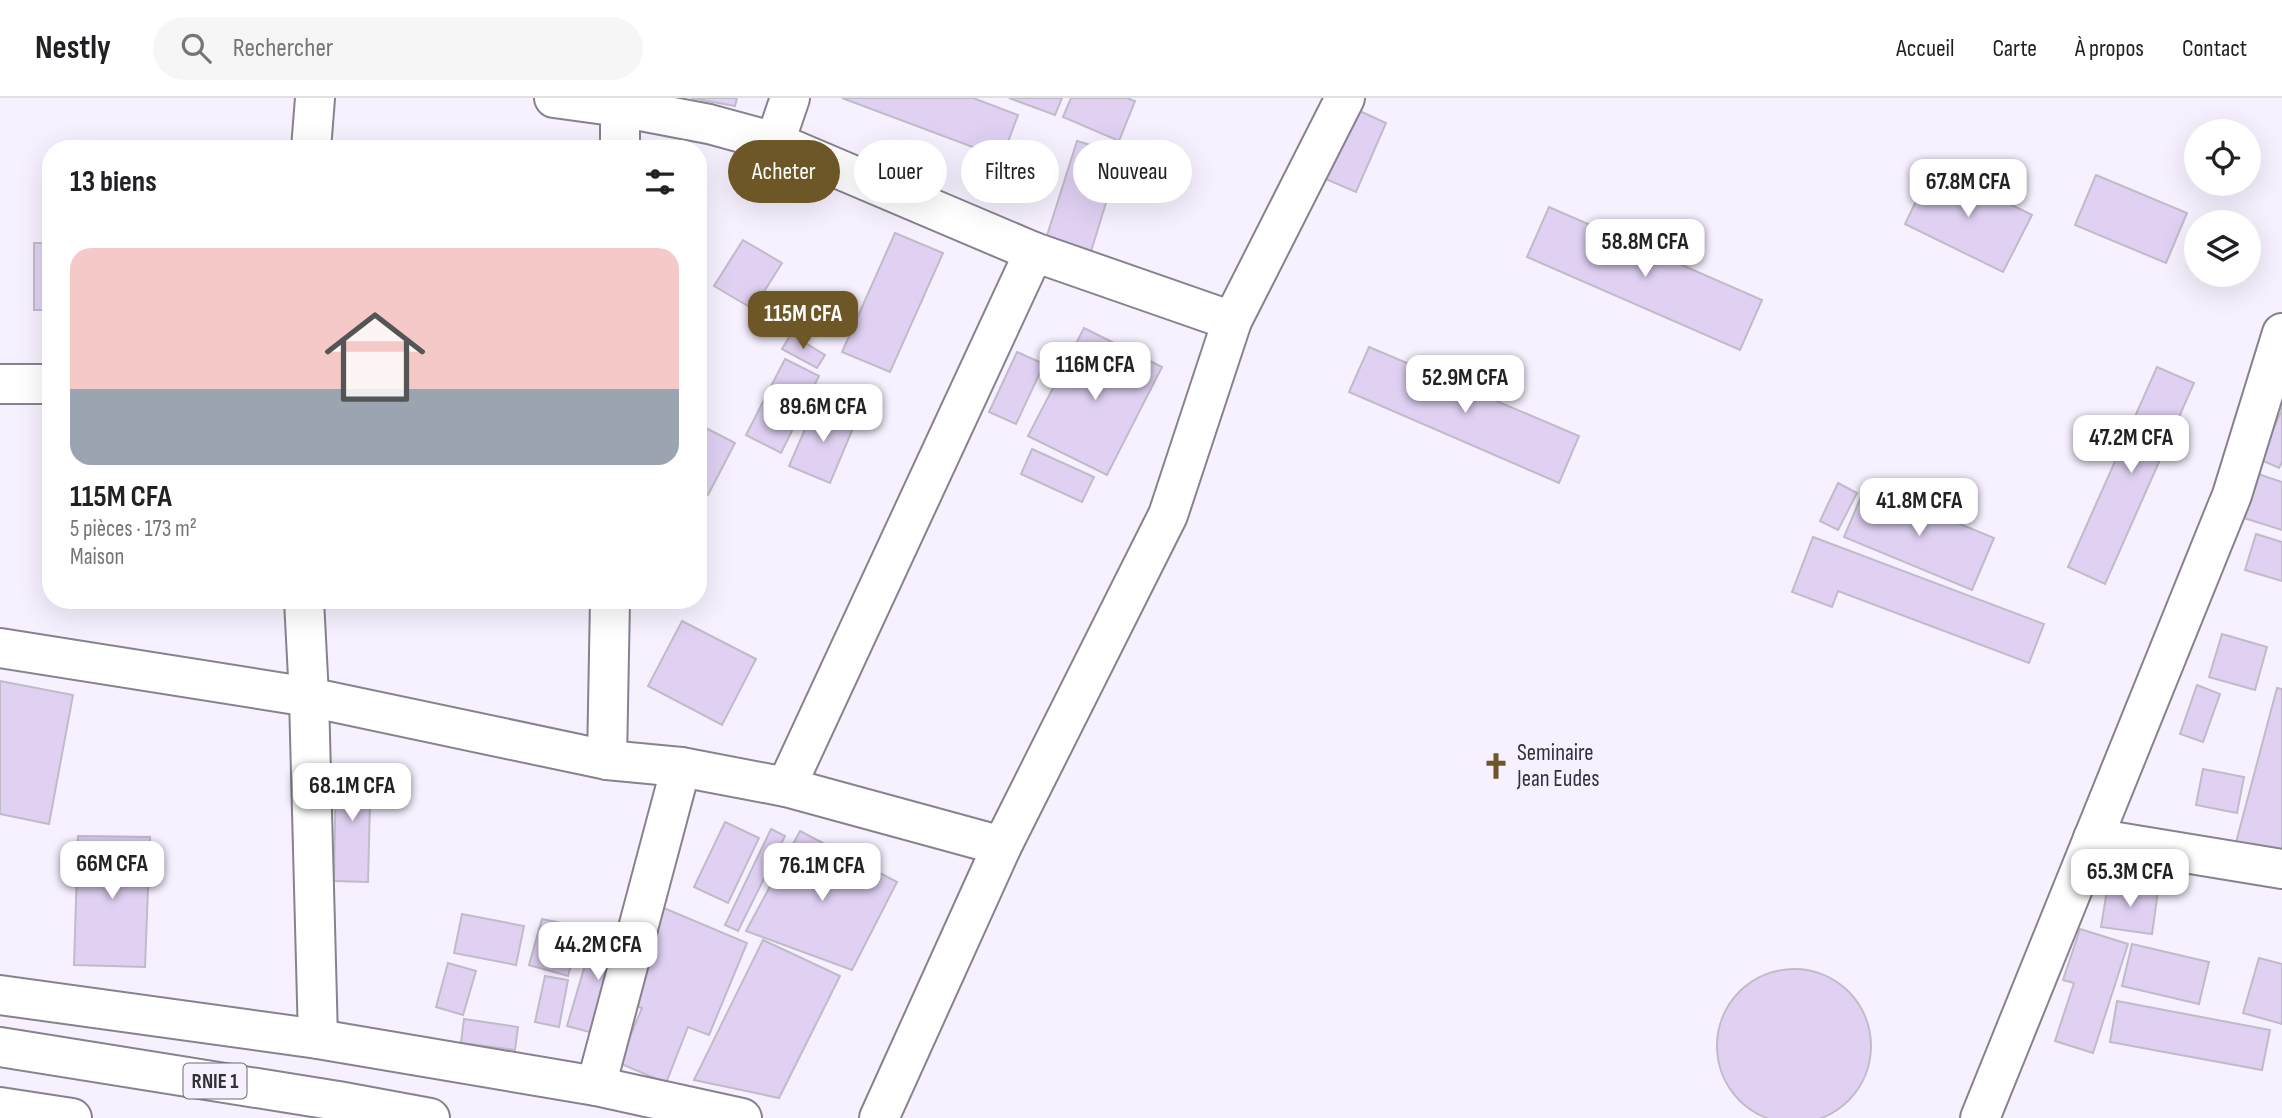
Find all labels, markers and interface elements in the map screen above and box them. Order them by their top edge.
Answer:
search box [153,17,643,80]
text: Nestly [35,28,111,68]
icon: search [177,29,215,67]
text: Rechercher [233,33,333,64]
text: Accueil [1896,34,1955,63]
text: Carte [1993,34,2037,63]
text: À propos [2075,34,2144,63]
text: Contact [2182,34,2247,63]
map controls [2184,119,2261,287]
button: locate [2184,119,2261,196]
chip: Acheter [728,140,840,203]
chip: Louer [854,140,947,203]
chip: Filtres [961,140,1059,203]
chip: Nouveau [1073,140,1192,203]
pin: 67.8M CFA [1888,159,2048,219]
icon: filters [641,163,679,201]
text: 13 biens [70,164,157,200]
text: 67.8M CFA [1926,168,2010,196]
button: layers [2184,210,2261,287]
pin: 58.8M CFA [1565,220,1725,279]
text: 58.8M CFA [1602,228,1688,256]
pin: 115M CFA [731,292,875,351]
icon: home [312,294,438,420]
text: 115M CFA [764,300,842,328]
pin: 116M CFA [1023,342,1167,402]
text: 116M CFA [1056,351,1134,379]
pin: 52.9M CFA [1385,356,1545,415]
text: 52.9M CFA [1422,364,1508,392]
pin: 89.6M CFA [743,384,903,444]
text: 89.6M CFA [780,393,866,421]
pin: 47.2M CFA [2051,416,2211,475]
text: 47.2M CFA [2089,424,2173,452]
pin: 41.8M CFA [1839,478,1999,538]
text: 115M CFA [70,479,172,515]
text: 41.8M CFA [1876,487,1962,515]
text: 5 pièces · 173 m² [70,515,197,543]
text: Maison [70,543,124,571]
place label: Seminaire Jean Eudes [1516,739,1600,793]
church icon: Seminaire Jean Eudes [1481,751,1511,781]
pin: 68.1M CFA [272,764,432,823]
text: 68.1M CFA [309,772,395,800]
pin: 66M CFA [47,842,177,901]
pin: 76.1M CFA [742,844,902,903]
text: 66M CFA [76,850,148,878]
pin: 65.3M CFA [2050,850,2210,909]
text: 76.1M CFA [780,852,864,880]
text: 65.3M CFA [2087,858,2173,886]
pin: 44.2M CFA [518,922,678,982]
text: 44.2M CFA [554,931,642,959]
road number: RNIE 1 [184,1063,246,1098]

